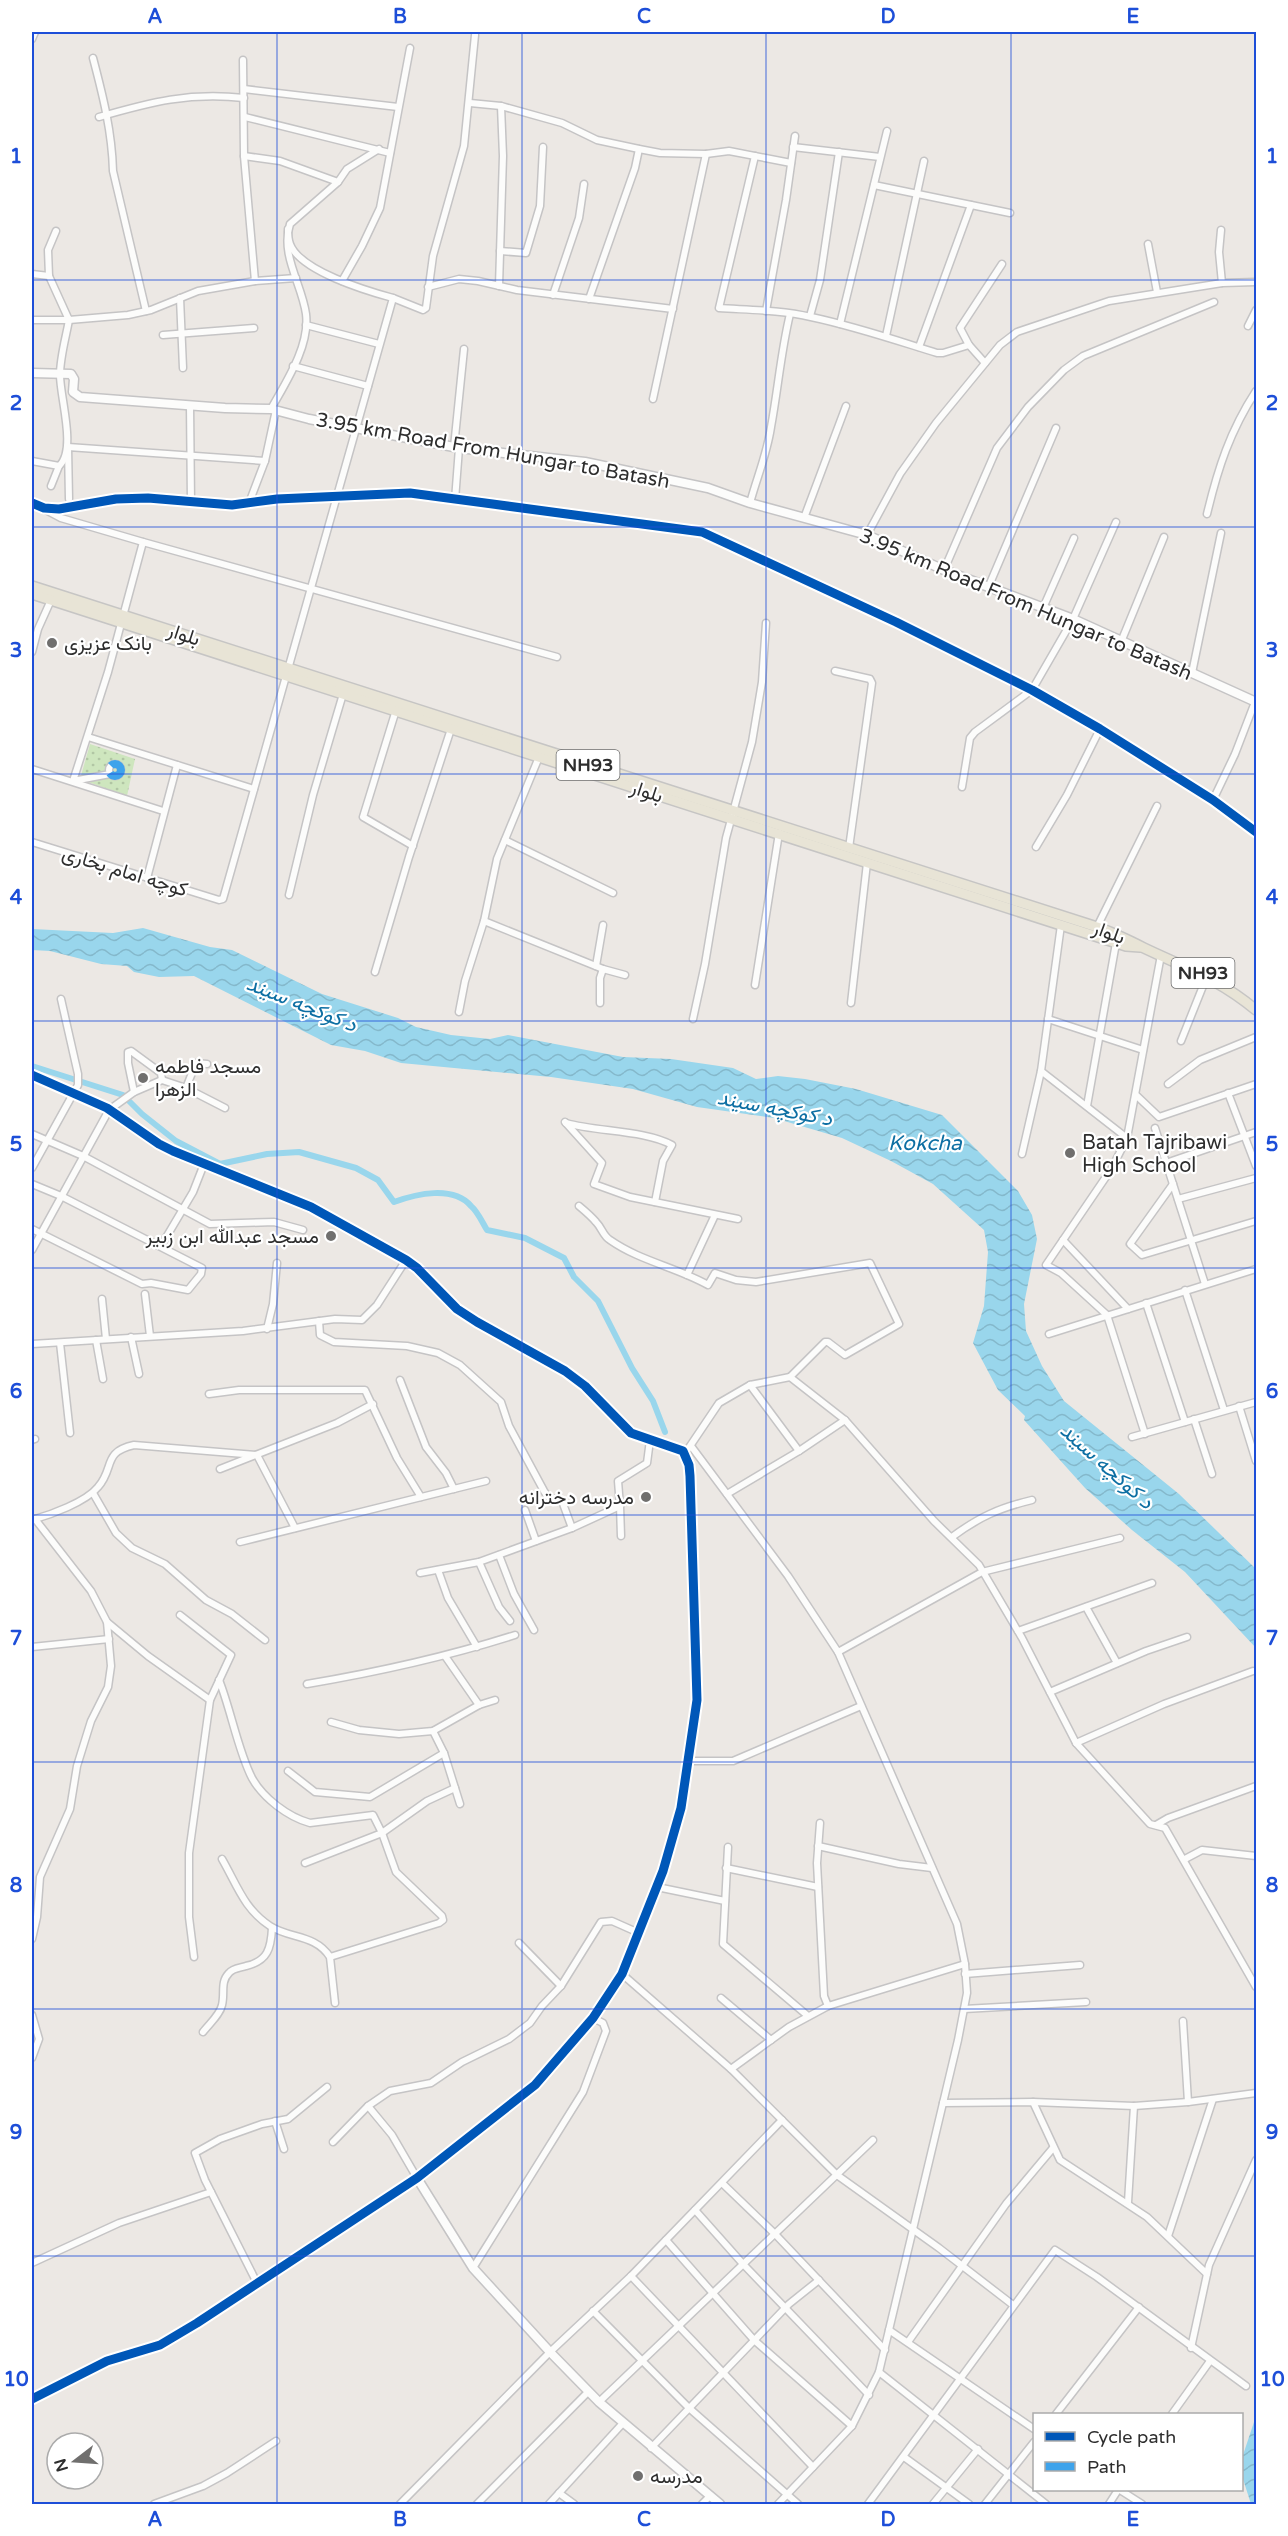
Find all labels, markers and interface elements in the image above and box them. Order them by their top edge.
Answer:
text: A [148,5,163,29]
text: B [393,5,407,29]
text: C [637,5,651,29]
text: D [880,5,896,29]
text: E [1127,5,1140,29]
text: 1 [10,145,22,169]
text: 1 [1266,145,1278,169]
text: 2 [10,392,22,416]
text: 2 [1266,392,1278,416]
street label: 3.95 km Road From Hungar to Batash [314,408,672,494]
street label: 3.95 km Road From Hungar to Batash [856,524,1196,686]
street label: بلوار [164,618,203,651]
place label: بانک عزیزی [64,632,152,656]
marker: بانک عزیزی [45,636,59,650]
text: 3 [10,639,22,663]
text: 3 [1266,639,1278,663]
road number: NH93 [556,750,620,780]
street label: بلوار [627,775,666,808]
street label: کوچه امام بخاری [59,841,191,903]
text: 4 [10,886,23,910]
text: 4 [1266,886,1279,910]
street label: بلوار [1088,916,1128,950]
road number: NH93 [1172,958,1234,988]
water label: د کوکچه سیند [243,971,361,1039]
place label: مسجد فاطمه الزهرا [155,1055,261,1102]
marker: مسجد فاطمه الزهرا [136,1071,150,1085]
water label: د کوکچه سیند [715,1085,835,1133]
water label: Kokcha [888,1131,963,1156]
place label: Batah Tajribawi High School [1082,1131,1227,1178]
text: 5 [10,1133,22,1157]
text: 5 [1266,1133,1278,1157]
marker: Batah Tajribawi High School [1063,1146,1077,1160]
place label: مسجد عبدالله ابن زبیر [145,1224,319,1249]
marker: مسجد عبدالله ابن زبیر [324,1229,338,1243]
text: 6 [10,1380,22,1404]
text: 6 [1266,1380,1278,1404]
water label: د کوکچه سیند [1054,1418,1159,1516]
place label: مدرسه دخترانه [519,1486,634,1510]
marker: مدرسه دخترانه [639,1490,653,1504]
text: 7 [10,1627,22,1651]
text: 7 [1266,1627,1278,1651]
text: 8 [10,1874,22,1898]
text: 8 [1266,1874,1278,1898]
text: 9 [10,2121,22,2145]
text: 9 [1266,2121,1278,2145]
text: 10 [3,2368,29,2392]
text: 10 [1259,2368,1285,2392]
legend [1033,2413,1243,2491]
text: Cycle path [1087,2426,1176,2448]
north arrow [45,2431,105,2491]
text: N [50,2456,73,2474]
text: Path [1087,2456,1126,2478]
place label: مدرسه [650,2465,703,2489]
marker: مدرسه [631,2469,645,2483]
text: A [148,2508,163,2532]
text: B [393,2508,407,2532]
text: C [637,2508,651,2532]
text: D [880,2508,896,2532]
text: E [1127,2508,1140,2532]

